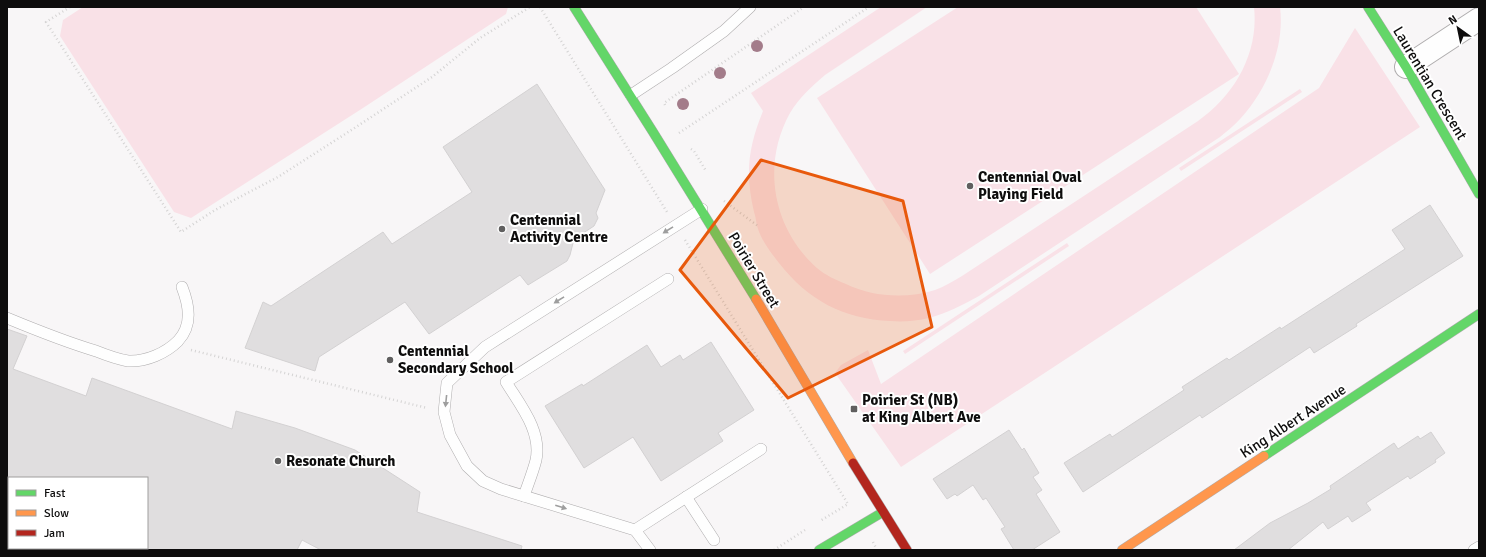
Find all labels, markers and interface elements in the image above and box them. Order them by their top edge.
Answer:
north arrow [1438,8,1478,48]
text: N [1446,12,1460,28]
street label: Laurentian Crescent [1389,23,1471,143]
place label: Centennial Oval Playing Field [978,168,1082,203]
marker: Centennial Oval Playing Field [965,181,975,191]
place label: Centennial Activity Centre [510,211,608,246]
marker: Centennial Activity Centre [497,224,507,234]
one-way arrow [663,226,674,234]
street label: Poirier Street [724,229,784,311]
one-way arrow [553,296,565,303]
place label: Centennial Secondary School [398,342,514,377]
marker: Centennial Secondary School [385,355,395,365]
street label: King Albert Avenue [1237,380,1349,462]
place label: Poirier St (NB) at King Albert Ave [862,391,981,426]
one-way arrow [442,395,449,407]
marker: Poirier St (NB) at King Albert Ave [849,404,859,414]
place label: Resonate Church [286,452,395,470]
marker: Resonate Church [273,456,283,466]
legend [8,477,148,549]
text: Fast [44,486,65,501]
one-way arrow [556,504,568,510]
text: Slow [44,506,69,521]
text: Jam [44,526,65,541]

